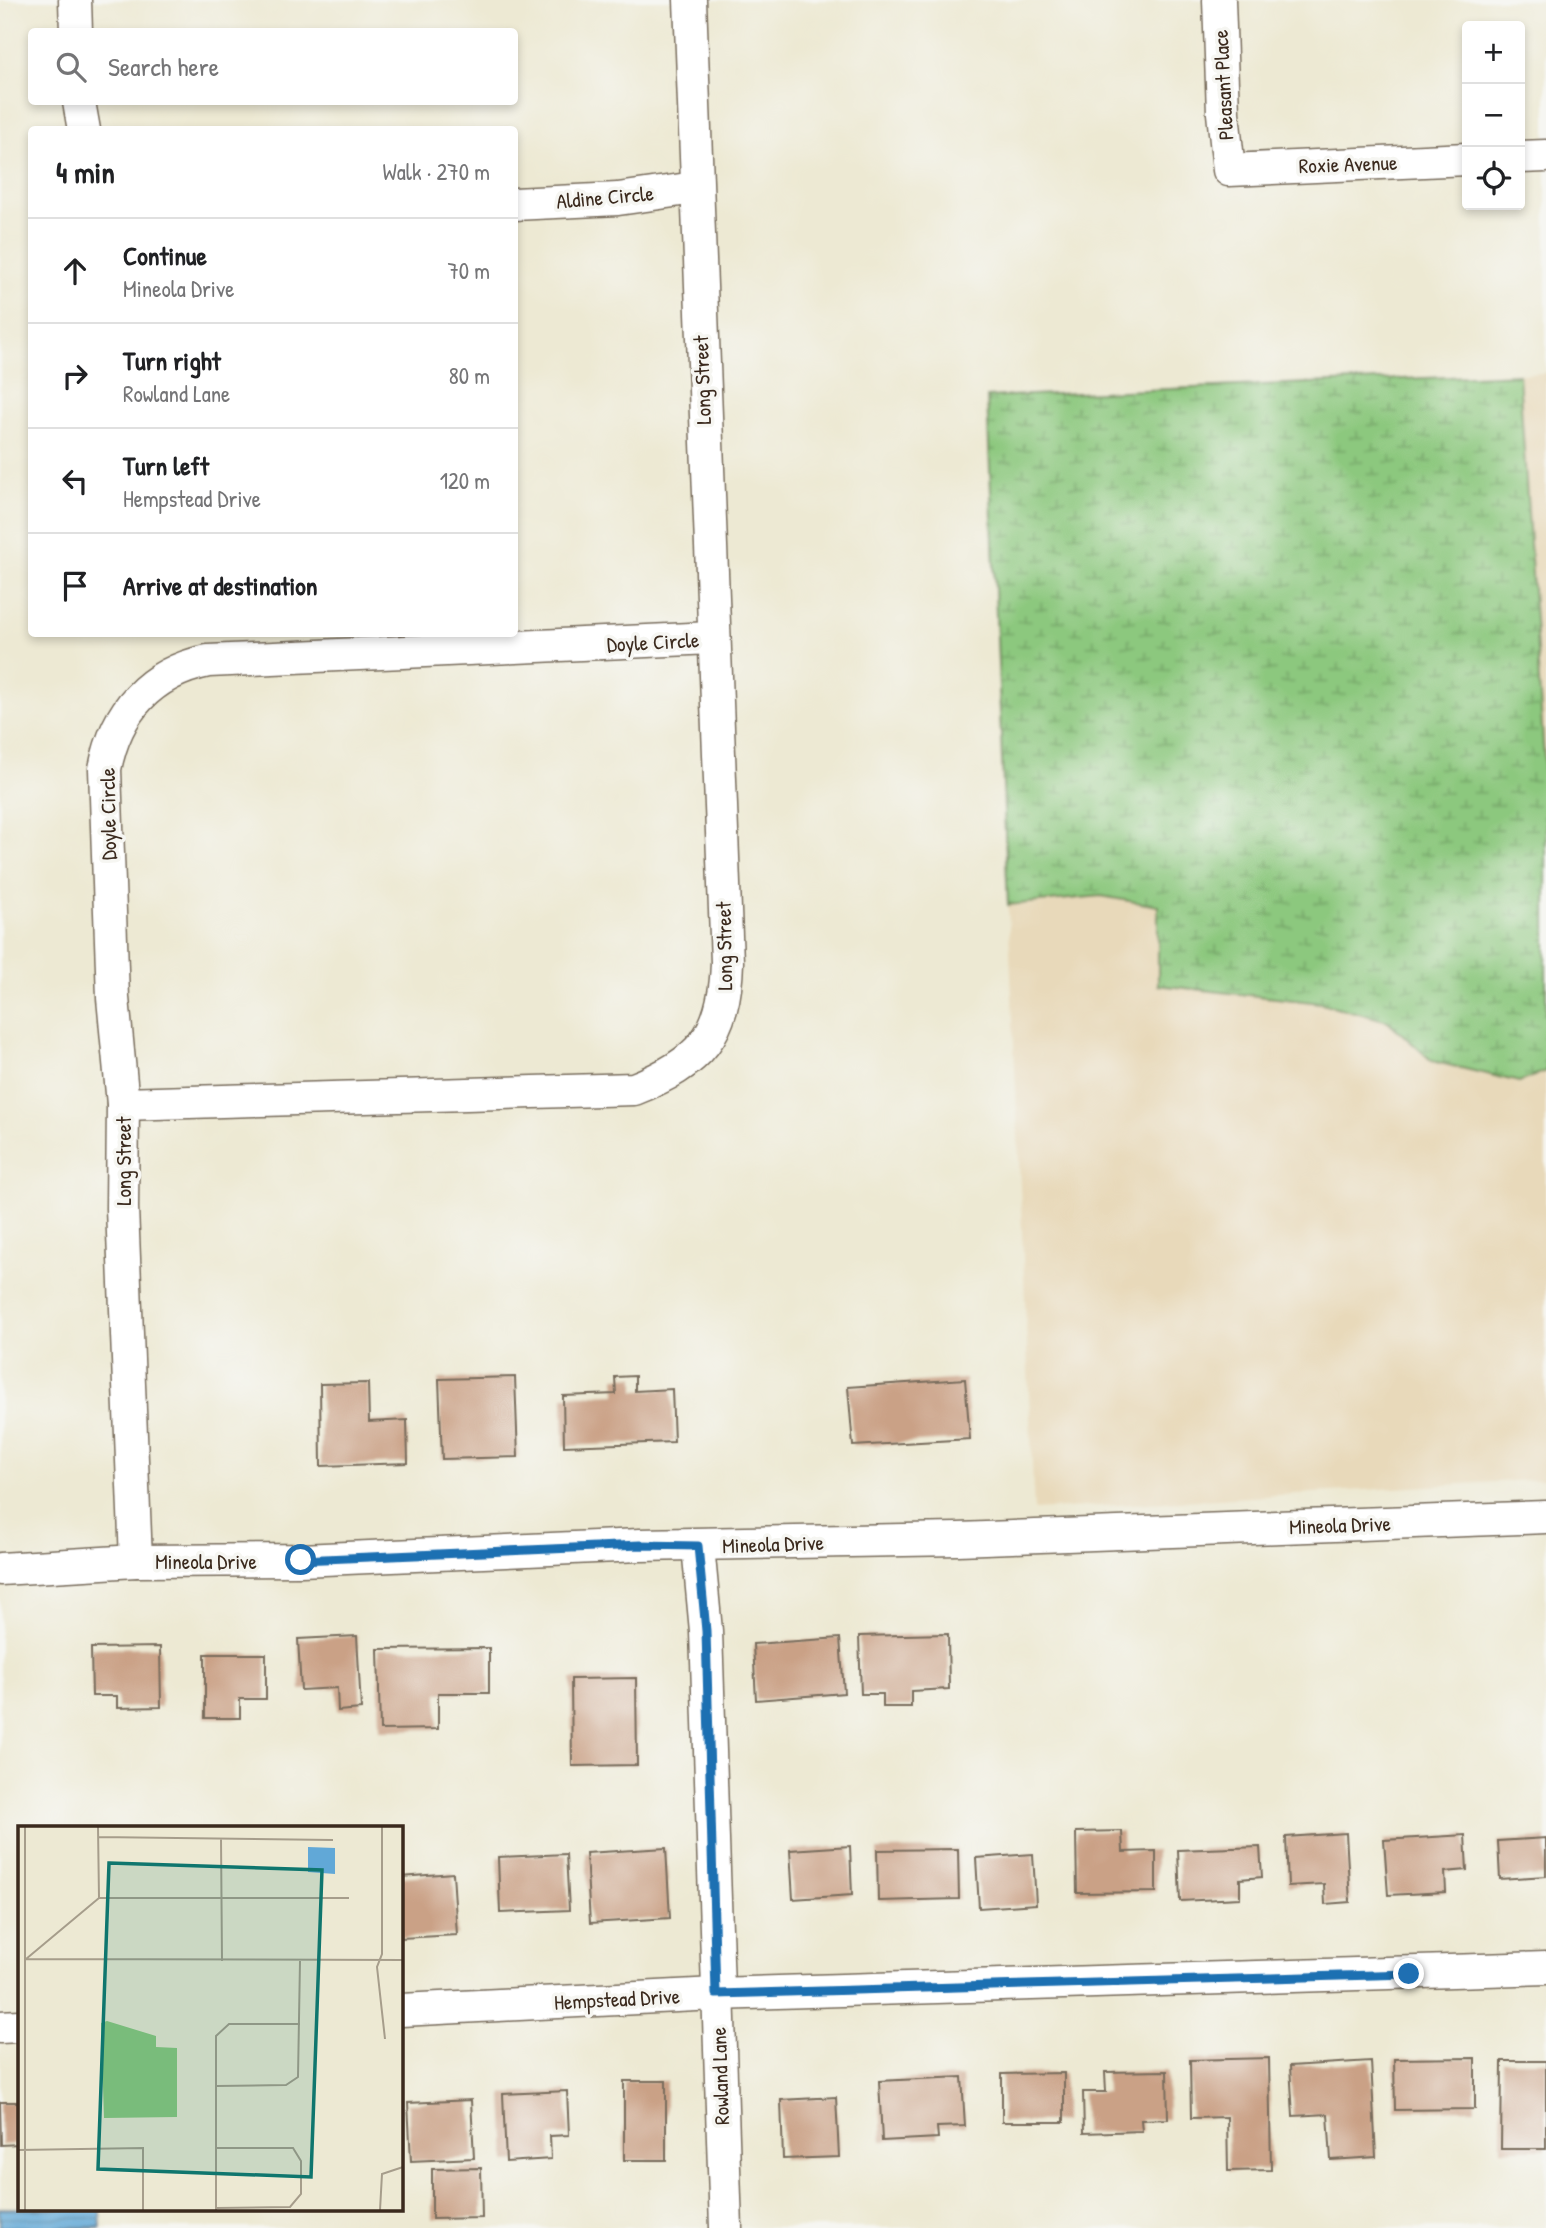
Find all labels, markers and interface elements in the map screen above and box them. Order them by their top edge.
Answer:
map controls [1462,21,1525,210]
button: + [1462,21,1525,84]
search box [28,28,518,105]
street label: Pleasant Place [1206,29,1240,141]
icon: search [52,48,90,86]
text: Search here [108,49,219,84]
button: − [1462,84,1525,147]
button: locate [1462,147,1525,210]
street label: Roxie Avenue [1298,148,1398,180]
text: 4 min [56,152,115,192]
text: Walk · 270 m [383,156,490,187]
street label: Aldine Circle [555,178,655,216]
text: Continue [123,238,207,273]
icon: ahead [56,252,94,290]
text: 70 m [447,255,490,286]
text: Mineola Drive [123,273,234,304]
street label: Long Street [686,334,718,425]
text: Turn right [123,343,221,378]
icon: right [56,357,94,395]
text: 80 m [449,360,490,391]
text: Rowland Lane [123,378,230,409]
text: Turn left [123,448,209,483]
icon: left [56,462,94,500]
text: 120 m [440,465,490,496]
text: Hempstead Drive [123,483,261,514]
icon: arrive [56,567,94,605]
text: Arrive at destination [123,568,318,603]
street label: Doyle Circle [606,625,700,659]
street label: Doyle Circle [93,768,123,860]
street label: Long Street [709,901,739,991]
street label: Long Street [109,1116,138,1205]
street label: Mineola Drive [1289,1509,1391,1541]
street label: Mineola Drive [722,1528,824,1560]
route start [285,1544,316,1575]
street label: Mineola Drive [155,1547,257,1576]
inset map [18,1826,402,2210]
route end [1393,1958,1424,1989]
street label: Hempstead Drive [553,1981,681,2017]
street label: Rowland Lane [704,2027,736,2125]

